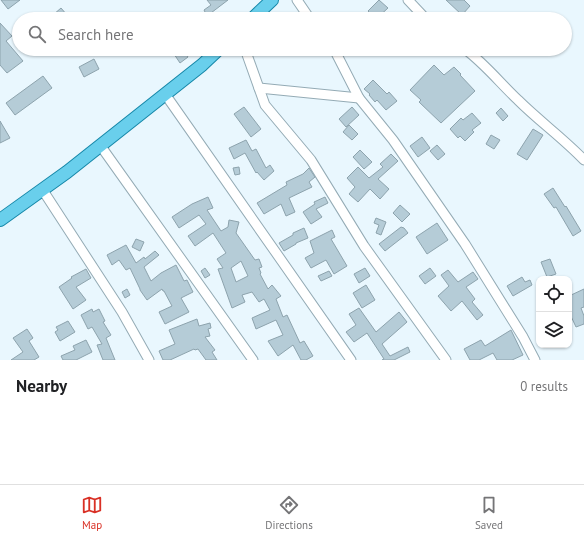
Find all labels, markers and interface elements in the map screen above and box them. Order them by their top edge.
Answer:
search box [12,12,572,56]
icon: search [26,23,48,45]
text: Search here [58,25,134,44]
map controls [536,276,572,348]
button: locate [536,276,572,312]
button: layers [536,312,572,348]
text: Nearby [16,375,67,397]
text: 0 results [520,378,568,395]
tab: Map [81,494,103,532]
tab: Directions [265,494,313,532]
tab: Saved [475,494,503,532]

